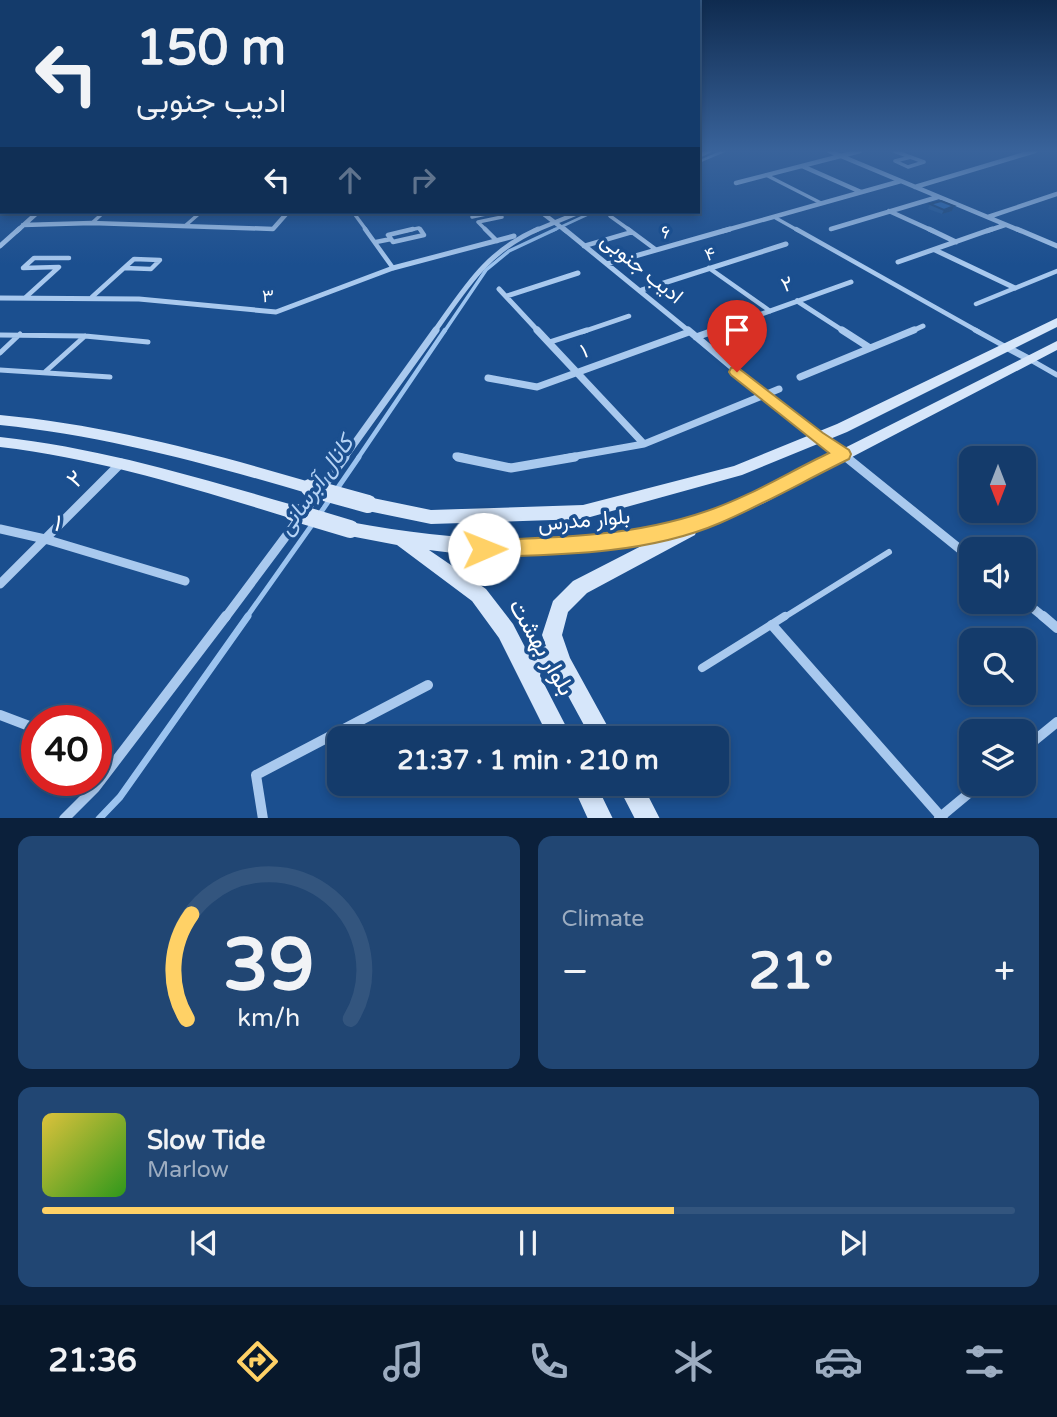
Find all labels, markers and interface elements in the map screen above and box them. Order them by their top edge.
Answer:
text: 150 m [136,19,286,78]
icon: left [21,28,112,119]
text: ادیب جنوبی [136,83,286,121]
icon: left [258,161,296,199]
icon: ahead [331,161,369,199]
icon: right [404,161,442,199]
street label: ۶ [659,220,673,244]
street label: ادیب جنوبی [595,228,688,309]
street label: ۴ [702,242,718,266]
street label: ۲ [778,271,797,298]
street label: ۳ [262,285,274,307]
pin [707,300,767,372]
icon: arrive [718,311,756,349]
street label: ۱ [577,339,591,364]
water label: کانال آبرسانی [272,428,362,540]
north arrow [959,446,1036,523]
map controls [959,446,1036,796]
street label: ۲ [61,465,90,494]
street label: بلوار مدرس [537,504,631,537]
street label: ۱ [51,509,65,538]
position arrow [447,512,521,586]
button: sound [959,537,1036,614]
street label: بلوار بهشت [502,594,581,701]
button: search [959,628,1036,705]
speed limit sign: 40 [21,705,112,796]
button: layers [959,719,1036,796]
text: 21:37 · 1 min · 210 m [397,745,659,776]
text: Climate [562,905,644,933]
text: 39 [223,922,314,1010]
text: 21° [749,940,834,1003]
text: − [562,949,589,995]
text: + [994,949,1015,995]
text: km/h [237,1002,300,1032]
text: Slow Tide [147,1125,265,1156]
text: Marlow [147,1156,229,1184]
icon: previous [185,1224,223,1262]
icon: pause [509,1224,547,1262]
icon: next [834,1224,872,1262]
icon: directions [233,1337,282,1386]
icon: music [379,1337,428,1386]
icon: phone [524,1337,573,1386]
icon: climate [669,1337,718,1386]
icon: car [814,1337,863,1386]
icon: filters [960,1337,1009,1386]
text: 21:36 [48,1342,137,1380]

